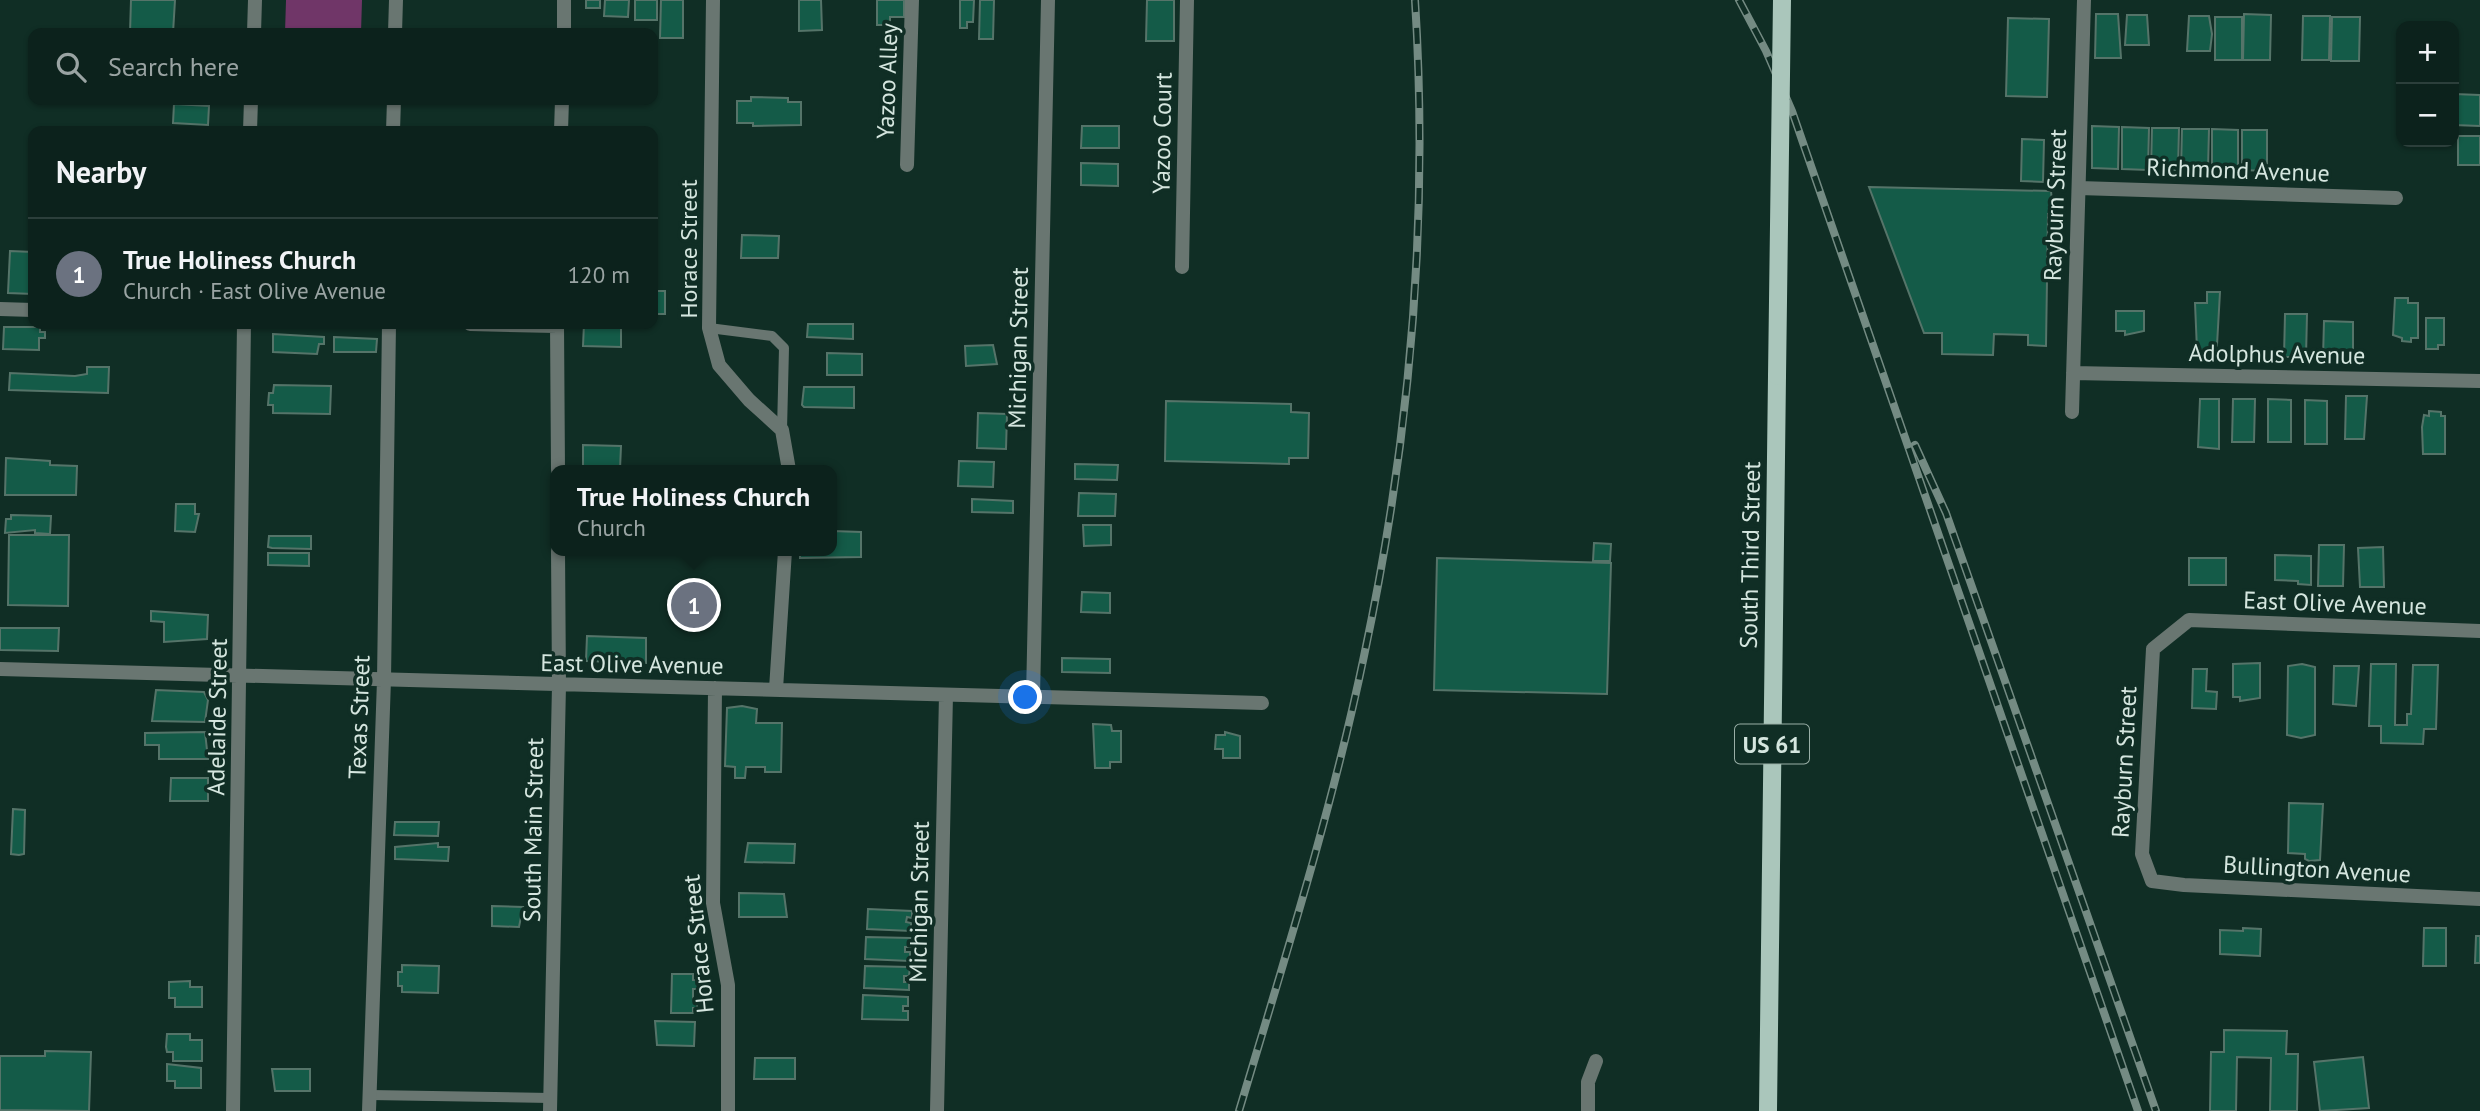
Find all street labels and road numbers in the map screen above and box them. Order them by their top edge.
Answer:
street label: Yazoo Alley [869,22,905,140]
street label: Yazoo Court [1145,72,1179,194]
street label: Rayburn Street [2037,128,2073,282]
street label: Richmond Avenue [2146,151,2330,189]
street label: Horace Street [673,179,704,319]
street label: Michigan Street [1001,267,1035,429]
street label: Adolphus Avenue [2188,337,2366,371]
street label: South Third Street [1733,461,1767,649]
street label: East Olive Avenue [2243,584,2427,622]
street label: Adelaide Street [200,638,234,796]
street label: East Olive Avenue [540,647,724,681]
street label: Texas Street [341,655,377,779]
street label: Rayburn Street [2105,685,2143,839]
road number: US 61 [1735,724,1809,764]
street label: South Main Street [516,738,550,922]
street label: Michigan Street [902,821,936,983]
street label: Bullington Avenue [2222,849,2412,889]
street label: Horace Street [675,873,721,1015]

